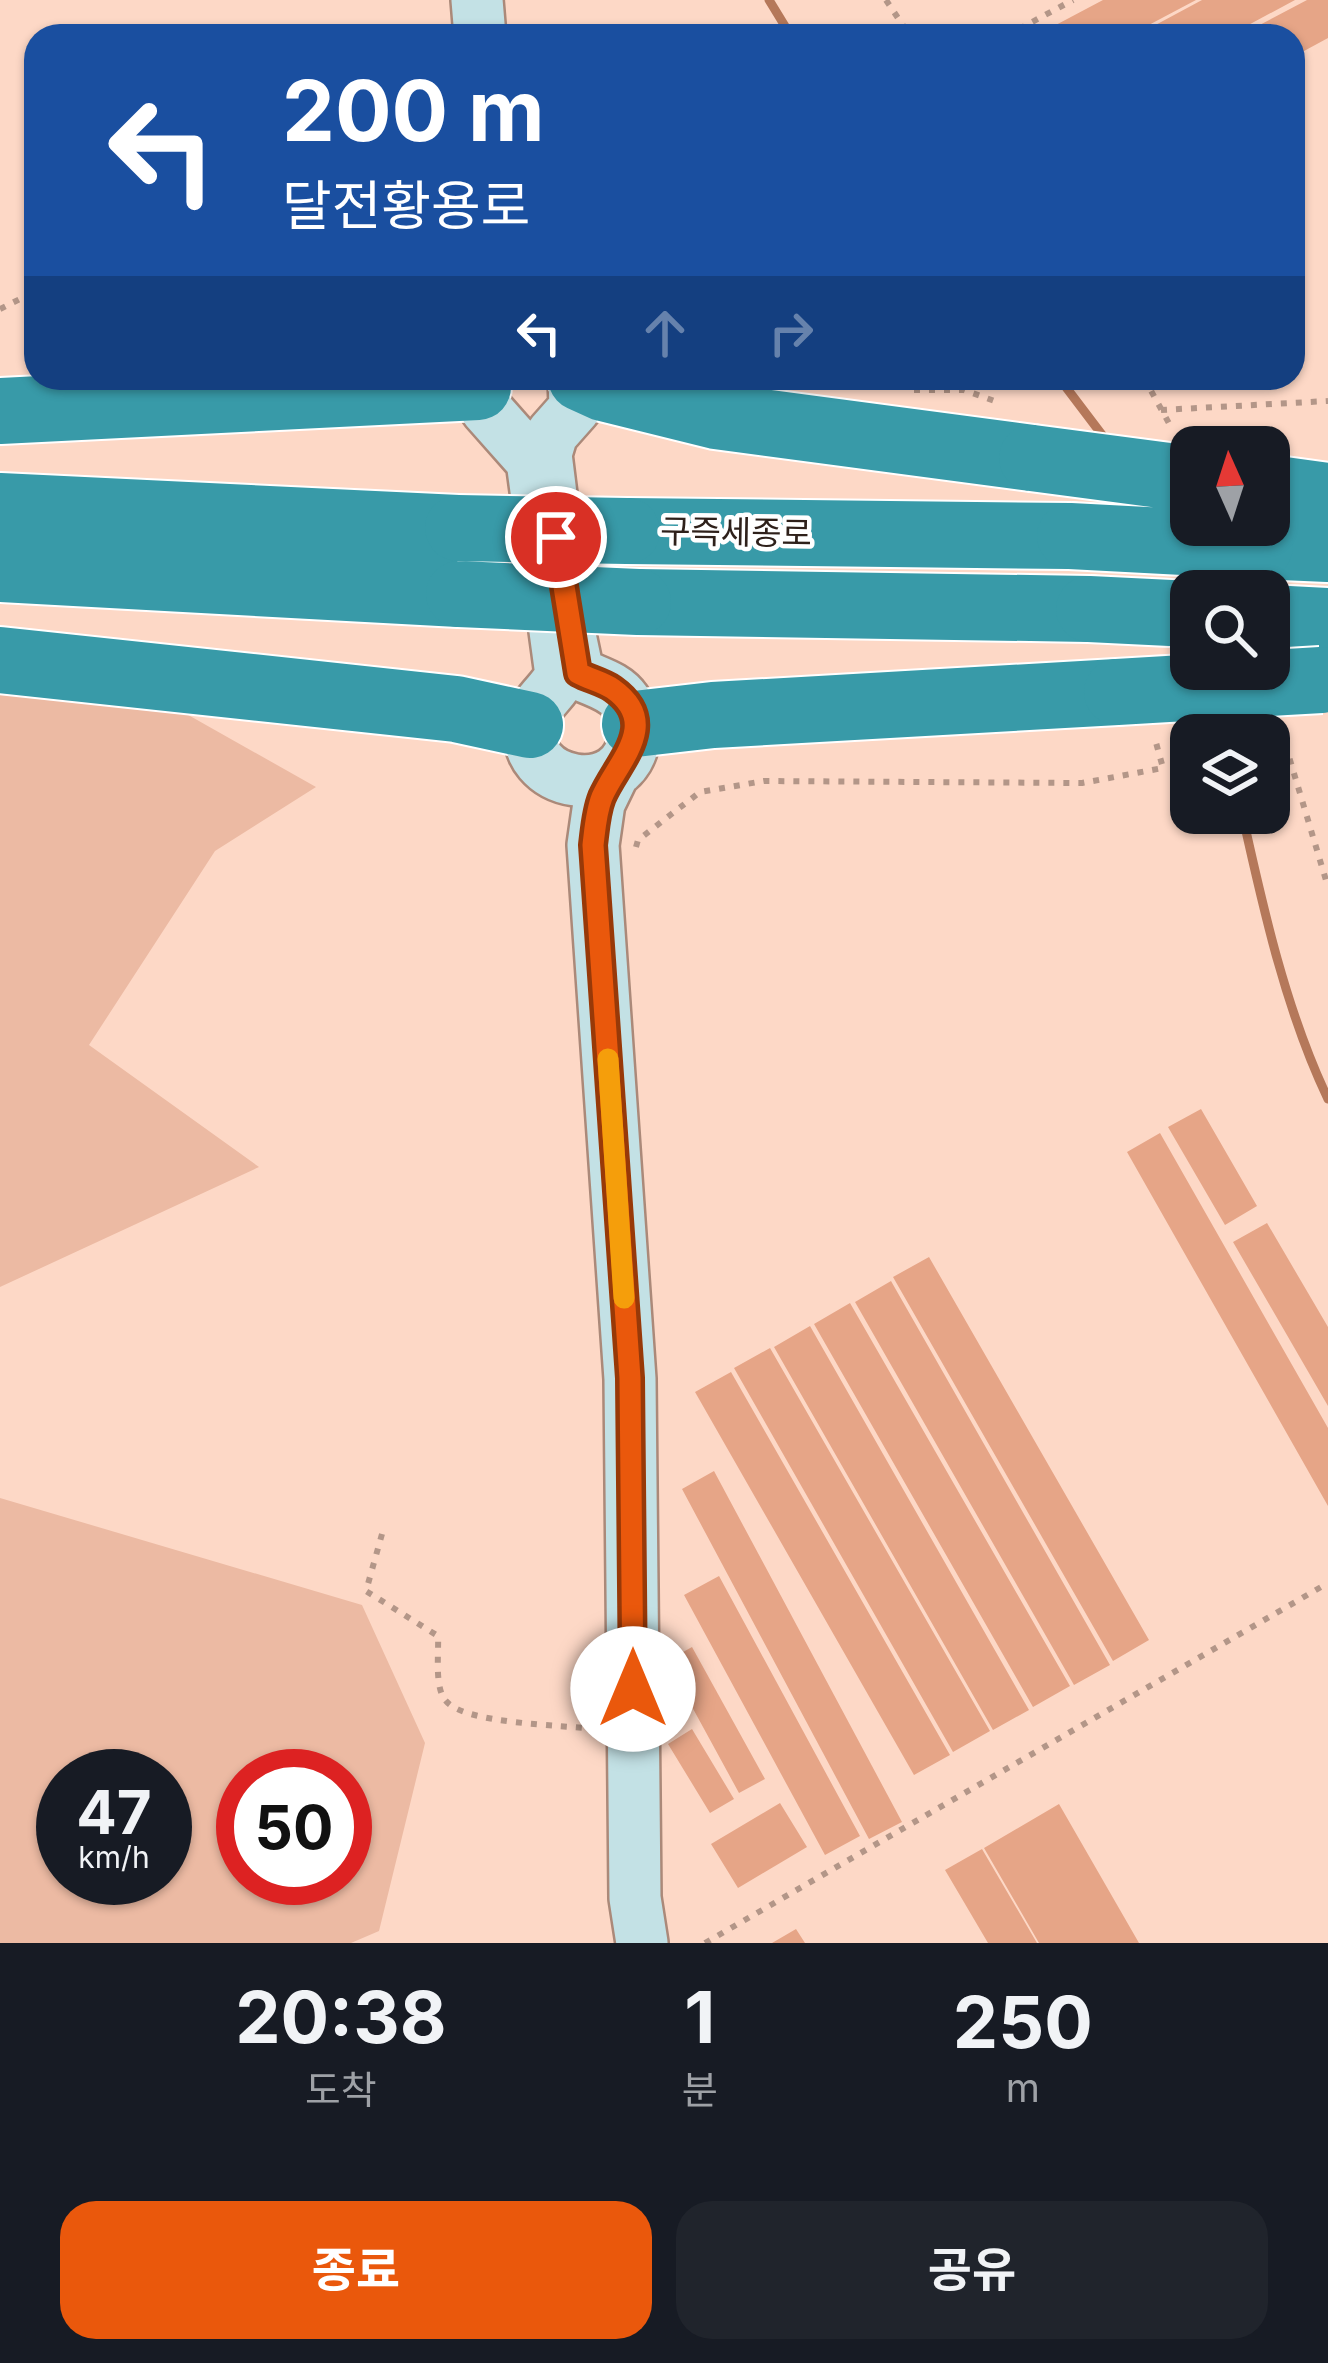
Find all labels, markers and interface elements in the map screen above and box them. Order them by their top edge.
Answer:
text: 200 m [282,60,545,161]
icon: left [84,72,240,228]
text: 달전황용로 [282,173,530,238]
icon: left [506,300,572,366]
icon: ahead [632,300,698,366]
icon: right [758,300,824,366]
north arrow [1170,426,1290,546]
map controls [1170,426,1290,834]
pin [505,486,607,588]
icon: arrive [523,504,589,570]
street label: 구즉세종로 [660,511,812,553]
button: search [1170,570,1290,690]
button: layers [1170,714,1290,834]
position arrow [570,1626,696,1752]
speed limit sign: 50 [216,1749,372,1905]
text: 47 [76,1776,152,1848]
text: km/h [78,1839,150,1875]
text: 20:38 [235,1973,447,2060]
text: 1 [684,1973,715,2060]
text: 250 [953,1978,1093,2065]
text: m [1006,2064,1040,2111]
text: 도착 [305,2066,377,2113]
text: 분 [682,2066,718,2113]
button: 종료 [60,2201,652,2339]
button: 공유 [676,2201,1268,2339]

